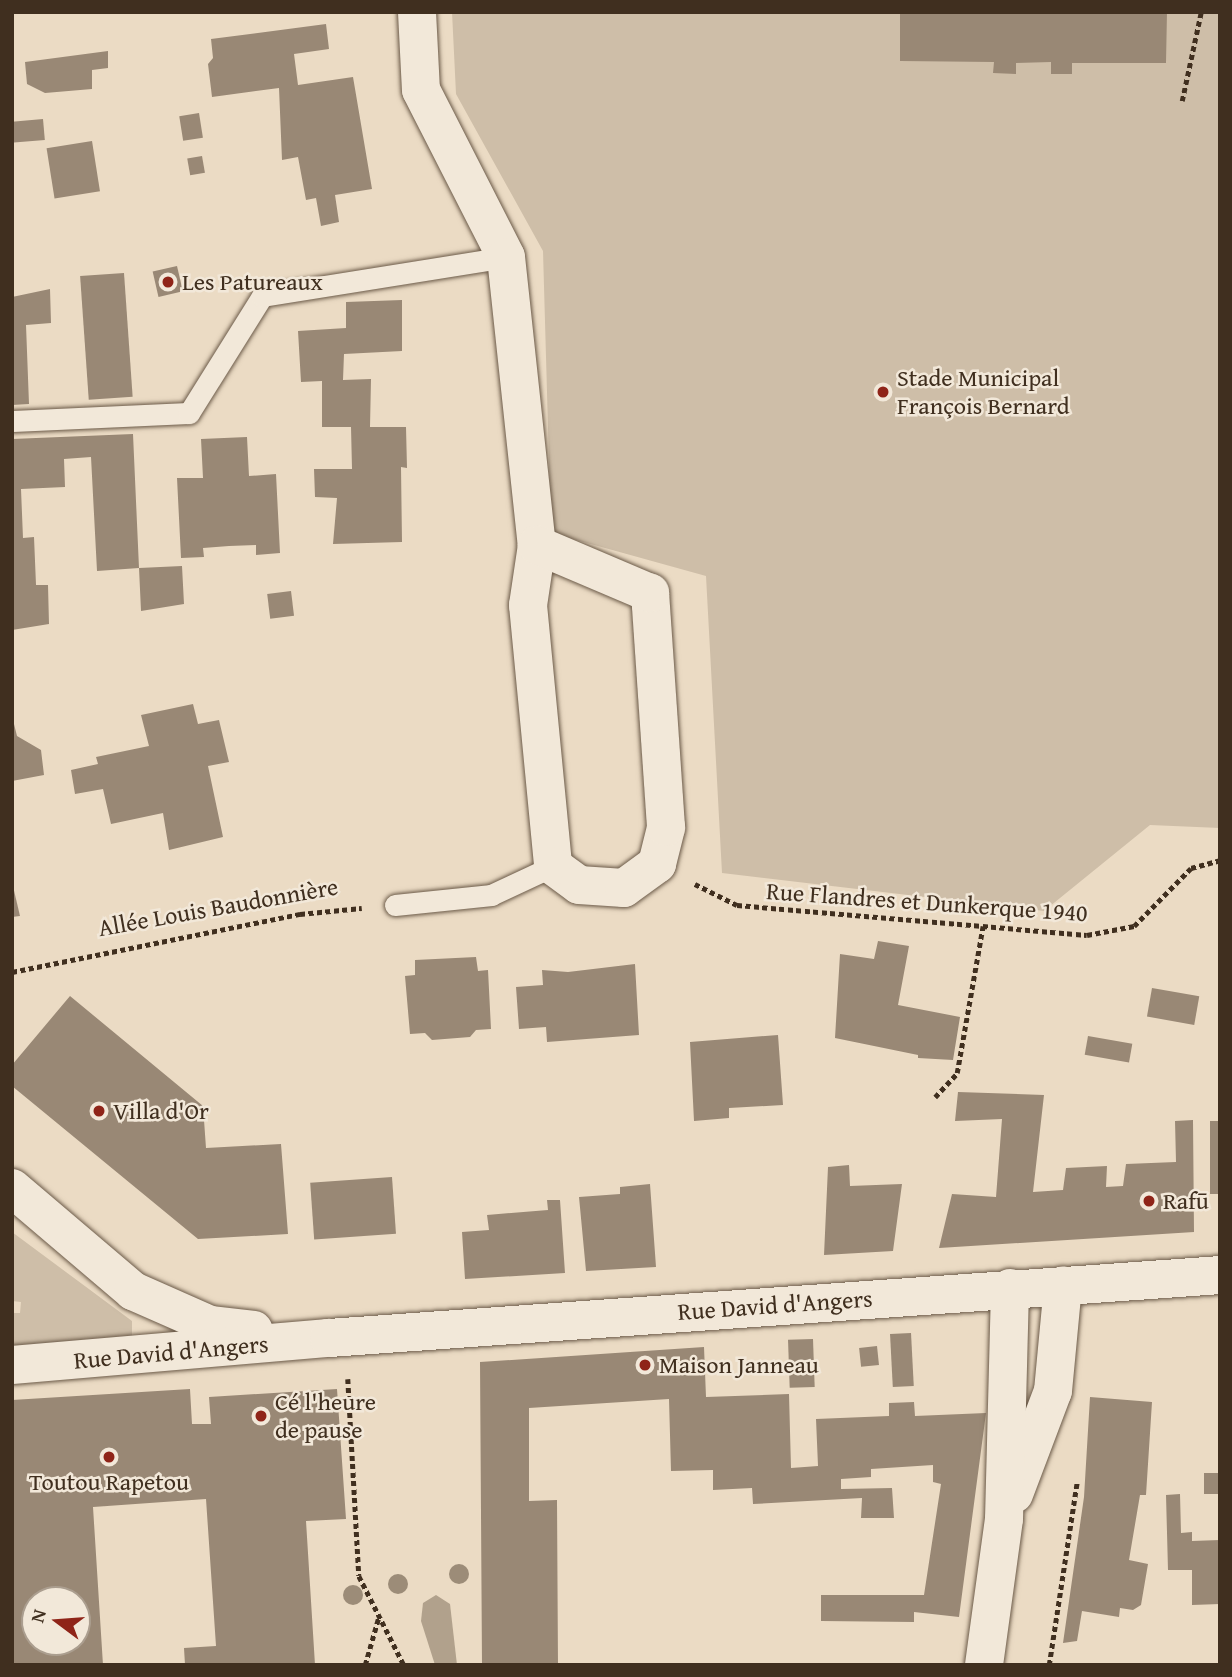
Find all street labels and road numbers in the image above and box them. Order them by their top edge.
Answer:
street label: Allée Louis Baudonnière [96,872,340,942]
street label: Rue Flandres et Dunkerque 1940 [765,876,1089,928]
street label: Rue David d'Angers [677,1284,873,1326]
street label: Rue David d'Angers [72,1329,270,1375]

